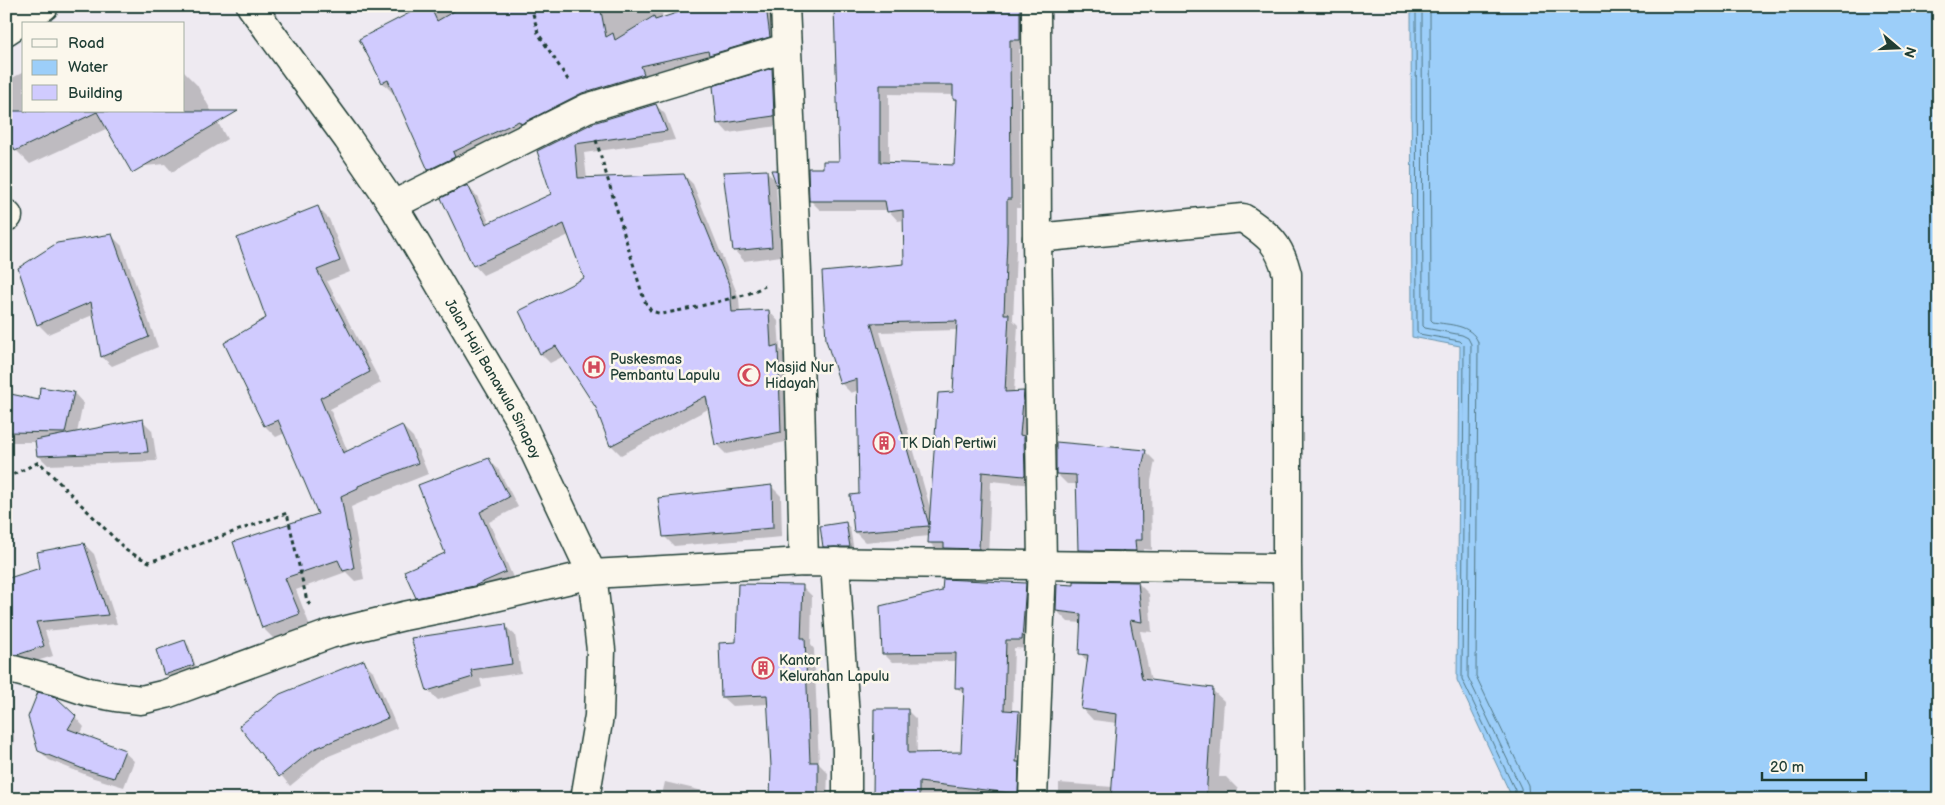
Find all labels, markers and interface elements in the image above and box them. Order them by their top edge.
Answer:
legend [22,22,185,112]
north arrow [1872,22,1922,72]
text: Road [68,34,104,53]
text: N [1900,44,1920,60]
text: Water [68,58,108,77]
text: Building [68,84,123,103]
street label: Jalan Haji Banawula Sinapoy [441,295,545,462]
place label: Puskesmas Pembantu Lapulu [610,351,720,384]
hospital icon: Puskesmas Pembantu Lapulu [582,355,606,379]
place label: Masjid Nur Hidayah [765,359,835,392]
mosque icon: Masjid Nur Hidayah [737,363,761,387]
building icon: TK Diah Pertiwi [872,431,896,455]
place label: TK Diah Pertiwi [900,435,996,452]
place label: Kantor Kelurahan Lapulu [779,652,889,685]
building icon: Kantor Kelurahan Lapulu [751,656,775,680]
scale bar [1762,750,1866,782]
text: 20 m [1770,758,1804,777]

